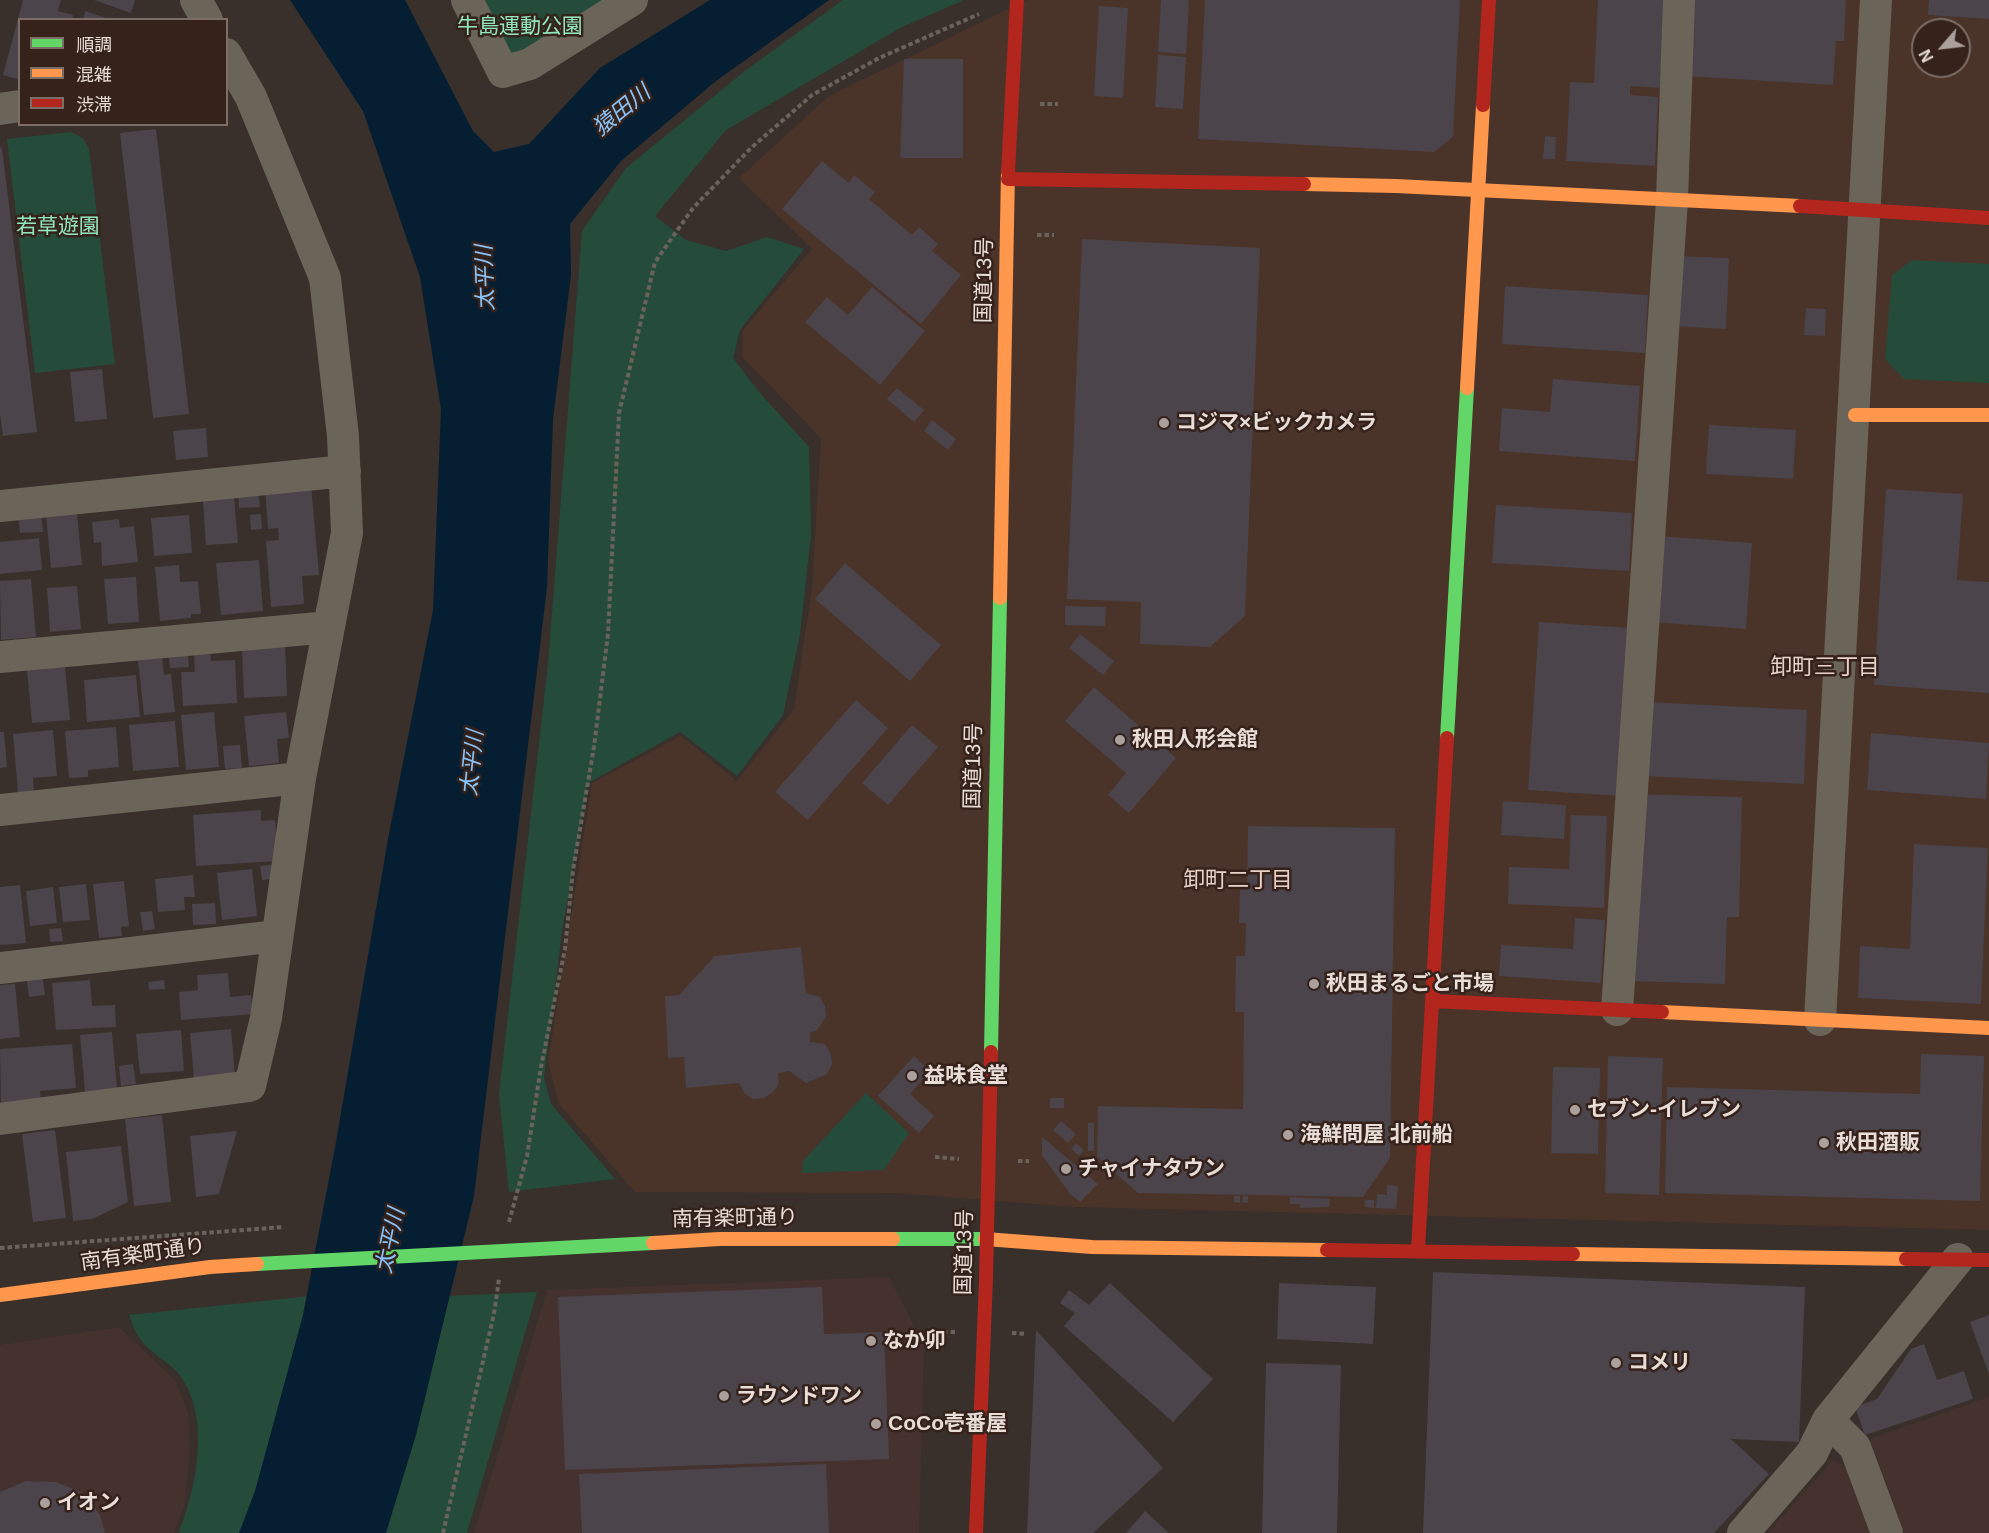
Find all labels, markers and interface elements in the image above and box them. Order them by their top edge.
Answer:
park label: 牛島運動公園 [457,14,583,40]
legend [18,18,228,126]
north arrow [1911,18,1971,78]
text: 順調 [76,35,112,55]
text: N [1916,47,1937,65]
text: 混雑 [76,65,112,85]
water label: 猿田川 [588,80,656,142]
text: 渋滞 [76,95,112,115]
park label: 若草遊園 [16,214,100,240]
street label: 国道13号 [972,237,998,323]
water label: 太平川 [472,245,500,311]
place label: コジマ×ビックカメラ [1176,410,1377,436]
marker: コジマ×ビックカメラ [1157,416,1171,430]
district label: 卸町三丁目 [1770,655,1880,681]
street label: 国道13号 [961,723,987,809]
place label: 秋田人形会館 [1132,727,1258,753]
water label: 太平川 [456,729,490,797]
marker: 秋田人形会館 [1113,733,1127,747]
district label: 卸町二丁目 [1183,868,1293,894]
place label: 秋田まるごと市場 [1326,971,1494,997]
marker: 秋田まるごと市場 [1307,977,1321,991]
place label: 益味食堂 [924,1063,1008,1089]
marker: 益味食堂 [905,1069,919,1083]
place label: セブン-イレブン [1587,1097,1741,1123]
marker: セブン-イレブン [1568,1103,1582,1117]
place label: 海鮮問屋 北前船 [1300,1122,1453,1148]
marker: 海鮮問屋 北前船 [1281,1128,1295,1142]
place label: 秋田酒販 [1836,1130,1920,1156]
marker: 秋田酒販 [1817,1136,1831,1150]
place label: チャイナタウン [1078,1156,1225,1182]
marker: チャイナタウン [1059,1162,1073,1176]
street label: 南有楽町通り [672,1205,798,1233]
water label: 太平川 [371,1206,411,1276]
street label: 国道13号 [952,1209,978,1295]
street label: 南有楽町通り [79,1234,207,1276]
place label: なか卯 [883,1328,946,1354]
marker: なか卯 [864,1334,878,1348]
place label: コメリ [1628,1350,1691,1376]
marker: コメリ [1609,1356,1623,1370]
place label: ラウンドワン [736,1383,862,1409]
marker: ラウンドワン [717,1389,731,1403]
place label: CoCo壱番屋 [888,1411,1007,1437]
marker: CoCo壱番屋 [869,1417,883,1431]
place label: イオン [57,1490,120,1516]
marker: イオン [38,1496,52,1510]

